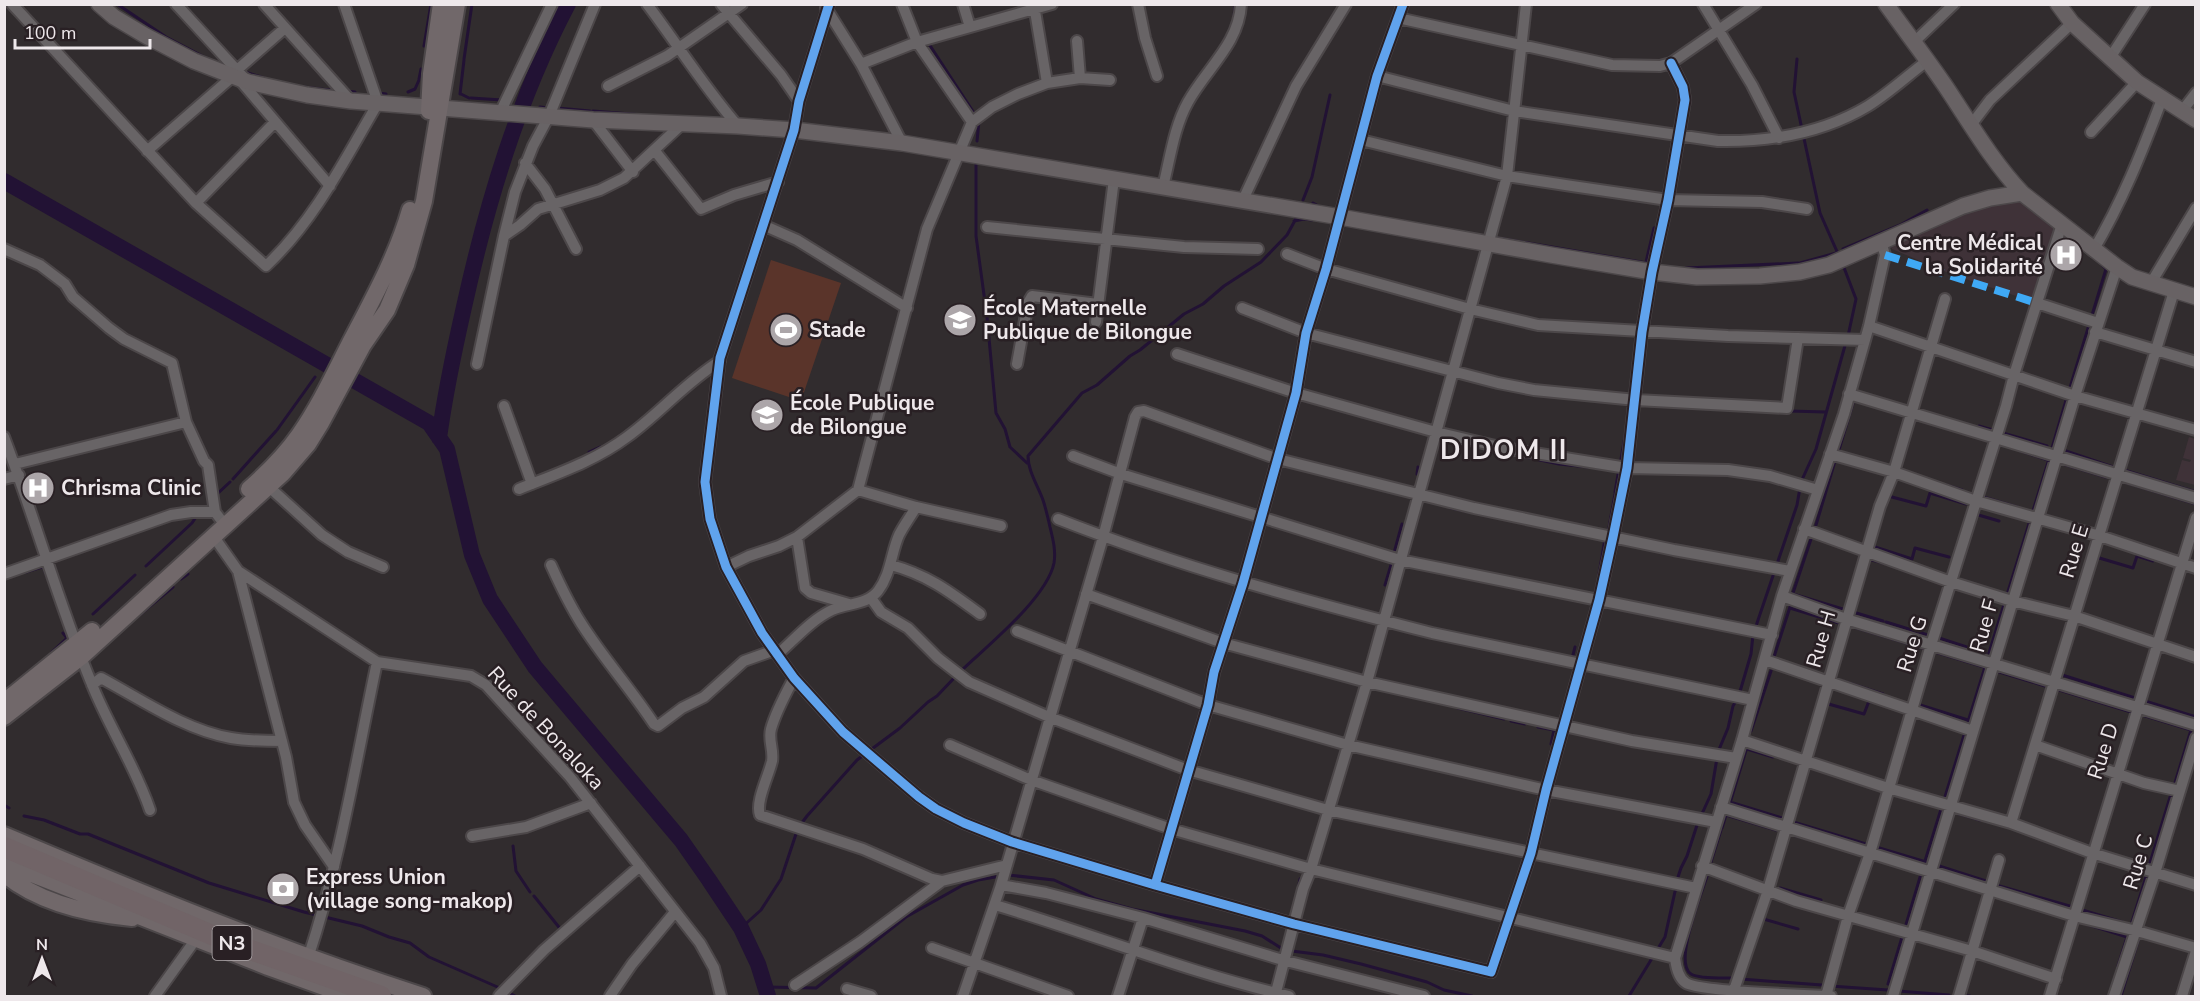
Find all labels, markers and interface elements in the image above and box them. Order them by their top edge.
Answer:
scale bar [15,12,150,50]
text: 100 m [24,21,76,45]
place label: Centre Médical la Solidarité [1897,229,2043,281]
hospital icon: Centre Médical la Solidarité [2048,237,2084,273]
place label: École Maternelle Publique de Bilongue [983,294,1192,346]
school or university icon: École Maternelle Publique de Bilongue [942,302,978,338]
sports icon: Stade [768,312,804,348]
place label: Stade [809,316,866,344]
place label: École Publique de Bilongue [790,389,934,441]
school or university icon: École Publique de Bilongue [749,397,785,433]
district label: DIDOM II [1440,432,1568,469]
hospital icon: Chrisma Clinic [20,470,56,506]
place label: Chrisma Clinic [61,474,201,502]
street label: Rue E [2053,521,2095,581]
street label: Rue F [1963,596,2005,656]
street label: Rue H [1799,607,1843,671]
street label: Rue G [1890,612,1934,676]
street label: Rue de Bonaloka [481,660,611,796]
street label: Rue D [2081,719,2125,783]
street label: Rue C [2116,831,2160,893]
place label: Express Union (village song-makop) [306,863,514,915]
bank icon: Express Union (village song-makop) [265,871,301,907]
road number: N3 [212,926,252,960]
north arrow [12,929,72,989]
text: N [36,934,48,956]

